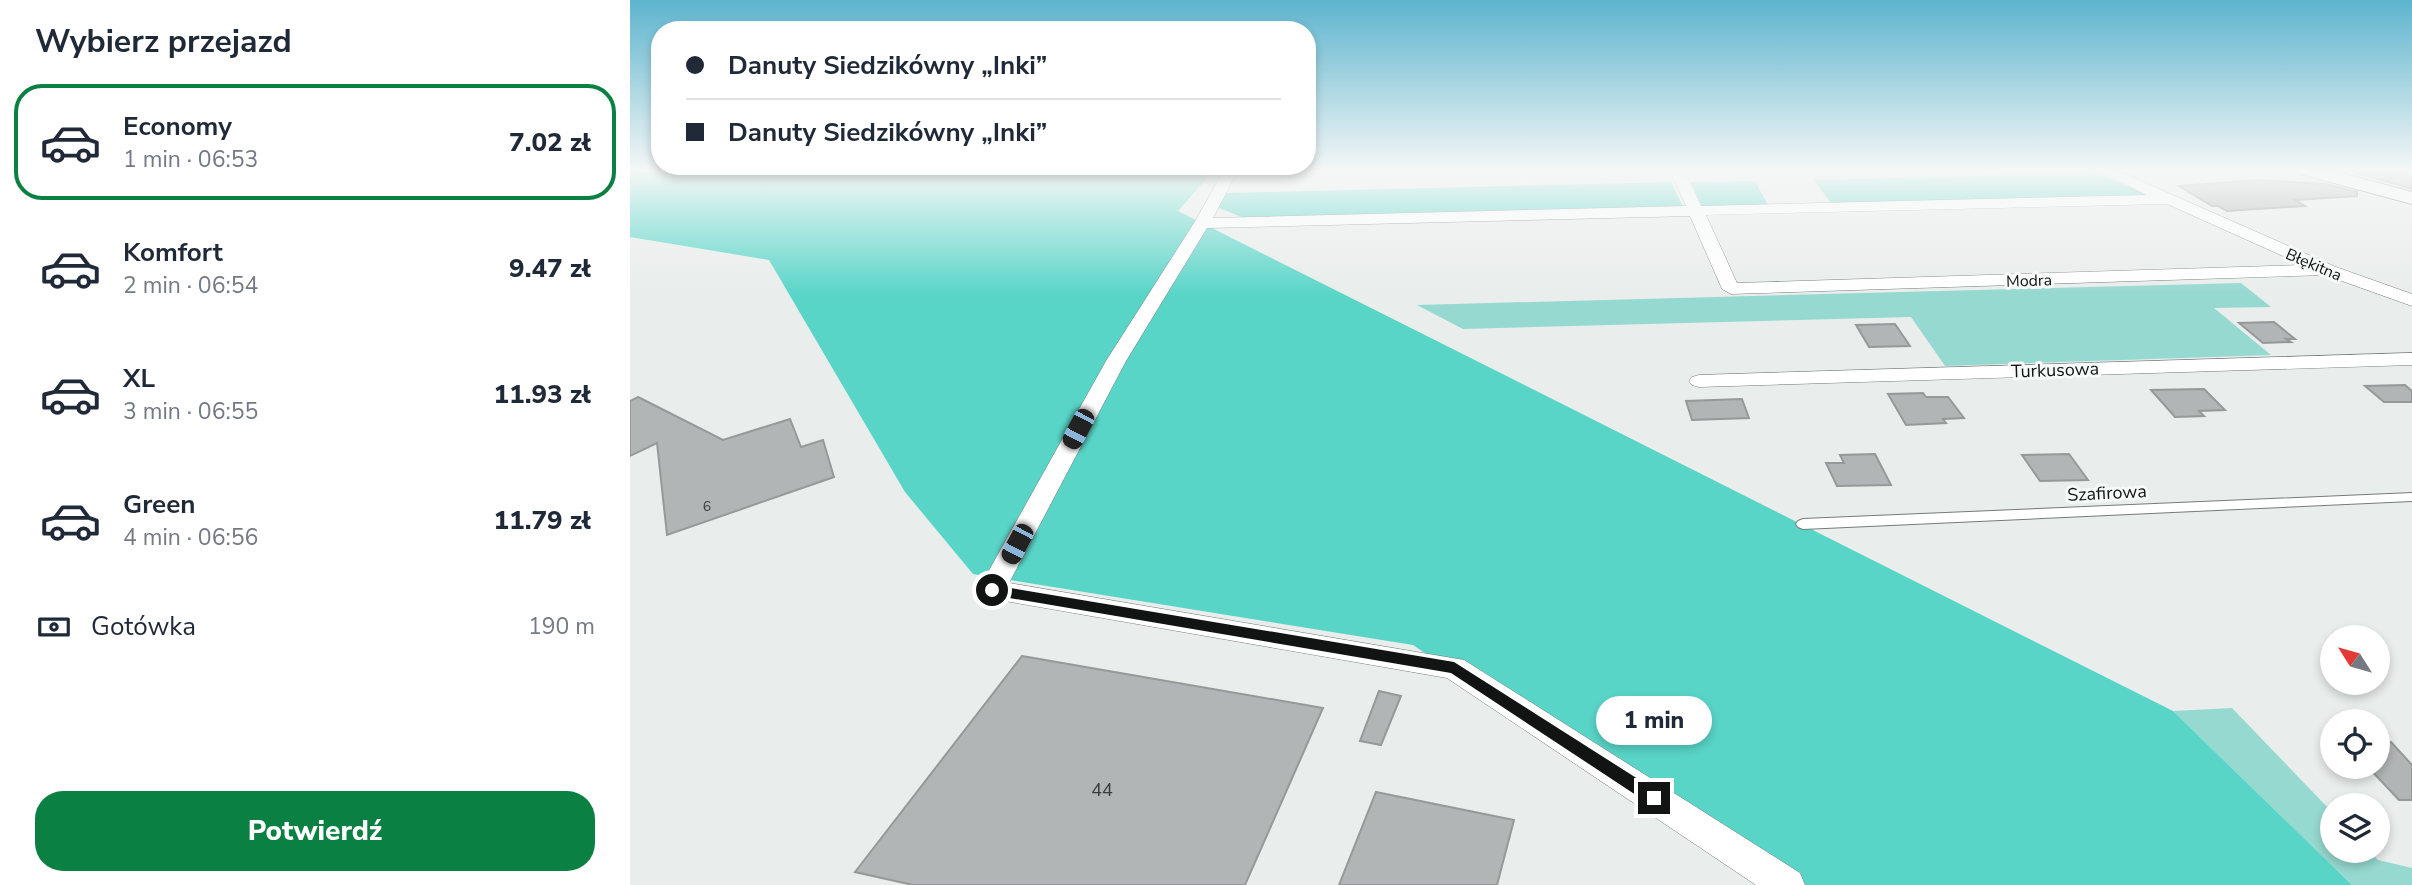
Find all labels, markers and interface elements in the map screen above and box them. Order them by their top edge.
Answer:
text: Wybierz przejazd [35,20,292,63]
text: Danuty Siedzikówny „Inki” [728,48,1047,83]
text: Economy [123,109,232,144]
icon: car [39,111,102,174]
text: Danuty Siedzikówny „Inki” [728,115,1047,150]
text: 7.02 zł [509,125,591,160]
text: 1 min · 06:53 [123,144,258,175]
text: Komfort [123,235,223,270]
icon: car [39,237,102,300]
street label: Błękitna [2282,243,2345,287]
text: 9.47 zł [509,251,591,286]
street label: Modra [2006,269,2052,293]
text: 2 min · 06:54 [123,270,258,301]
street label: Turkusowa [2010,356,2100,384]
text: XL [123,361,155,396]
icon: car [39,363,102,426]
text: 11.93 zł [493,377,591,412]
text: 3 min · 06:55 [123,396,258,427]
car [1059,406,1098,452]
street label: Szafirowa [2067,479,2147,507]
text: Green [123,487,196,522]
icon: car [39,489,102,552]
house number: 6 [703,497,711,516]
text: 11.79 zł [493,503,591,538]
car [998,521,1037,567]
text: 4 min · 06:56 [123,522,258,553]
route start [976,574,1008,606]
icon: cash [35,608,73,646]
text: Gotówka [91,609,196,644]
text: 190 m [528,611,595,642]
north arrow [2320,625,2390,695]
map controls [2320,625,2390,863]
callout: 1 min [1596,696,1712,746]
text: 1 min [1624,705,1684,736]
button: locate [2320,709,2390,779]
house number: 44 [1091,778,1113,802]
route end [1638,782,1670,814]
button: Potwierdź [35,791,595,871]
button: layers [2320,793,2390,863]

